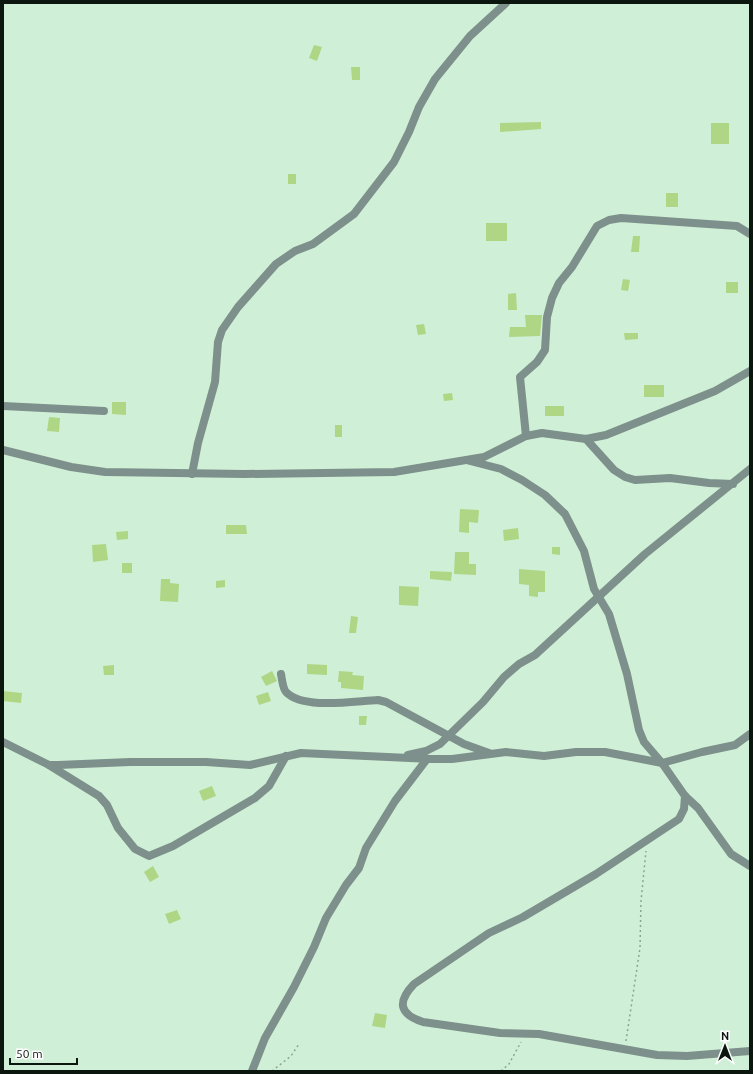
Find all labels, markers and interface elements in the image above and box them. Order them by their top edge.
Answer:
north arrow [705,1026,745,1066]
text: N [721,1030,729,1042]
scale bar [10,1040,77,1066]
text: 50 m [16,1047,43,1060]

